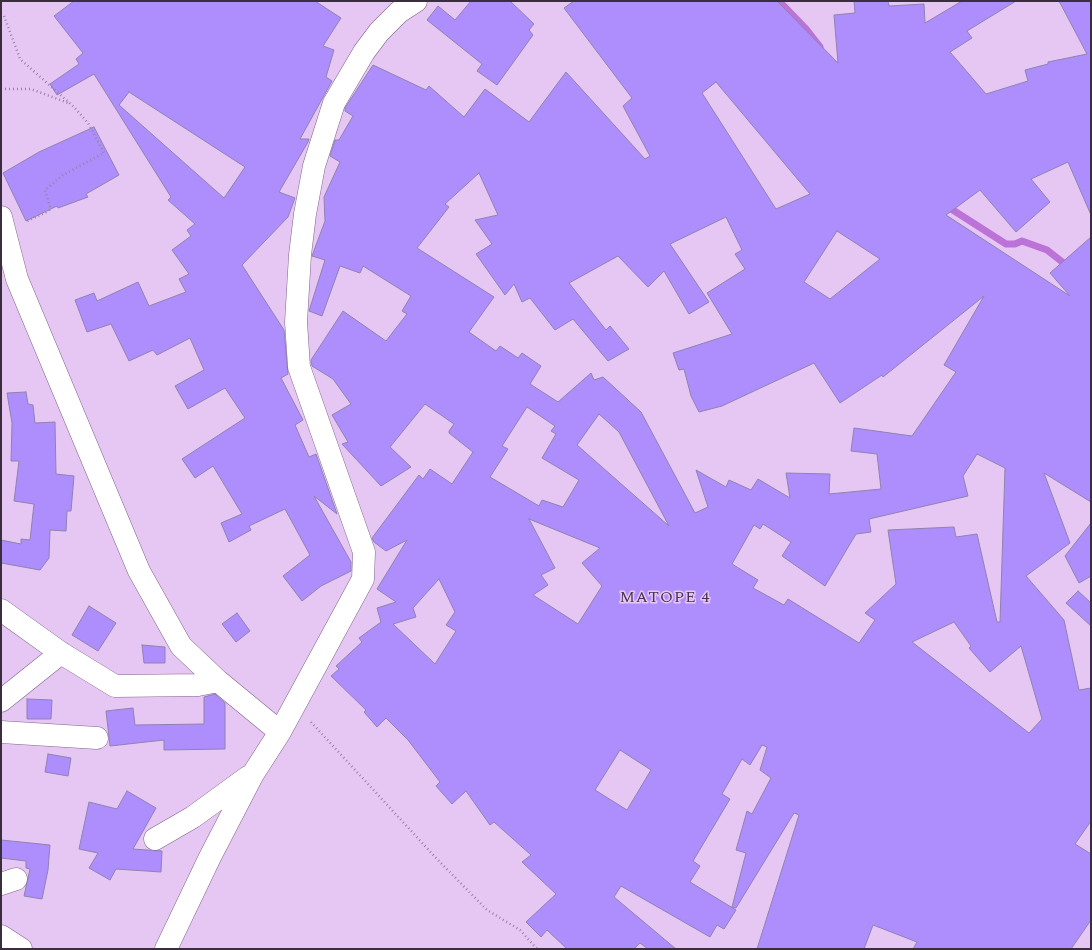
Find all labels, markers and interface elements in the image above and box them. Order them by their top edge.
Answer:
district label: MATOPE 4 [619,589,711,609]

